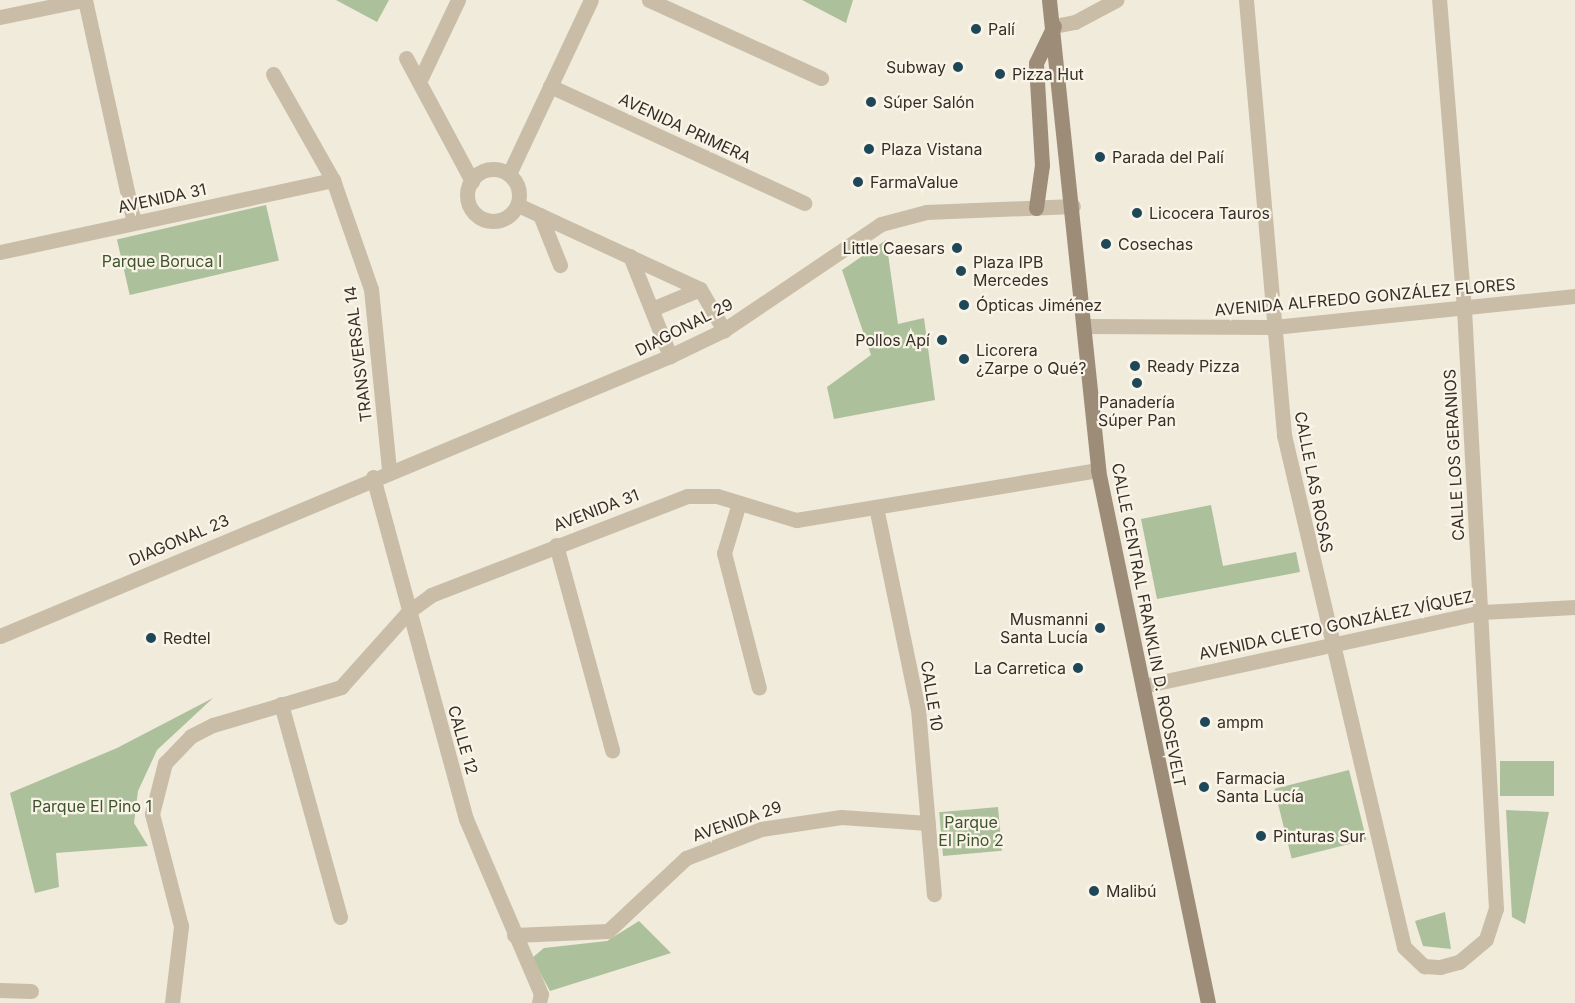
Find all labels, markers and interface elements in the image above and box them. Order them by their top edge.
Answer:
place label: Palí [988,19,1015,39]
marker: Palí [969,22,983,36]
place label: Subway [886,57,946,77]
marker: Subway [951,60,965,74]
place label: Pizza Hut [1012,64,1084,84]
marker: Pizza Hut [993,67,1007,81]
street label: AVENIDA PRIMERA [616,89,754,167]
place label: Súper Salón [883,92,975,112]
marker: Súper Salón [864,95,878,109]
place label: Plaza Vistana [881,139,982,159]
marker: Plaza Vistana [862,142,876,156]
place label: Parada del Palí [1112,147,1224,167]
marker: Parada del Palí [1093,150,1107,164]
place label: FarmaValue [870,172,958,192]
marker: FarmaValue [851,175,865,189]
street label: AVENIDA 31 [116,179,208,217]
place label: Licocera Tauros [1149,203,1270,223]
marker: Licocera Tauros [1130,206,1144,220]
place label: Cosechas [1118,234,1193,254]
marker: Cosechas [1099,237,1113,251]
place label: Little Caesars [842,238,945,258]
marker: Little Caesars [950,241,964,255]
park label: Parque Boruca I [102,251,222,271]
place label: Plaza IPB Mercedes [973,252,1049,290]
marker: Plaza IPB Mercedes [954,264,968,278]
street label: AVENIDA ALFREDO GONZÁLEZ FLORES [1214,274,1516,320]
street label: TRANSVERSAL 14 [340,285,376,423]
street label: DIAGONAL 29 [632,294,736,360]
place label: Ópticas Jiménez [976,295,1102,315]
marker: Ópticas Jiménez [957,298,971,312]
place label: Pollos Apí [855,330,930,350]
marker: Pollos Apí [935,333,949,347]
place label: Licorera ¿Zarpe o Qué? [976,340,1086,378]
marker: Licorera ¿Zarpe o Qué? [957,352,971,366]
place label: Ready Pizza [1147,356,1240,376]
marker: Ready Pizza [1128,359,1142,373]
street label: CALLE LOS GERANIOS [1440,369,1468,541]
marker: Panadería Súper Pan [1130,376,1144,390]
place label: Panadería Súper Pan [1098,392,1176,430]
street label: CALLE LAS ROSAS [1291,410,1337,554]
street label: CALLE CENTRAL FRANKLIN D. ROOSEVELT [1108,461,1190,789]
street label: AVENIDA 31 [551,485,641,535]
street label: DIAGONAL 23 [126,510,232,570]
street label: AVENIDA CLETO GONZÁLEZ VÍQUEZ [1197,586,1475,664]
place label: Musmanni Santa Lucía [1000,609,1088,647]
marker: Musmanni Santa Lucía [1093,621,1107,635]
place label: Redtel [163,628,211,648]
marker: Redtel [144,631,158,645]
place label: La Carretica [974,658,1066,678]
street label: CALLE 10 [917,659,947,733]
marker: La Carretica [1071,661,1085,675]
street label: CALLE 12 [444,703,482,777]
place label: ampm [1217,712,1264,732]
marker: ampm [1198,715,1212,729]
place label: Farmacia Santa Lucía [1216,768,1304,806]
marker: Farmacia Santa Lucía [1197,780,1211,794]
park label: Parque El Pino 1 [32,796,152,816]
street label: AVENIDA 29 [690,797,784,845]
park label: Parque El Pino 2 [938,812,1004,850]
place label: Pinturas Sur [1273,826,1365,846]
marker: Pinturas Sur [1254,829,1268,843]
place label: Malibú [1106,881,1156,901]
marker: Malibú [1087,884,1101,898]

